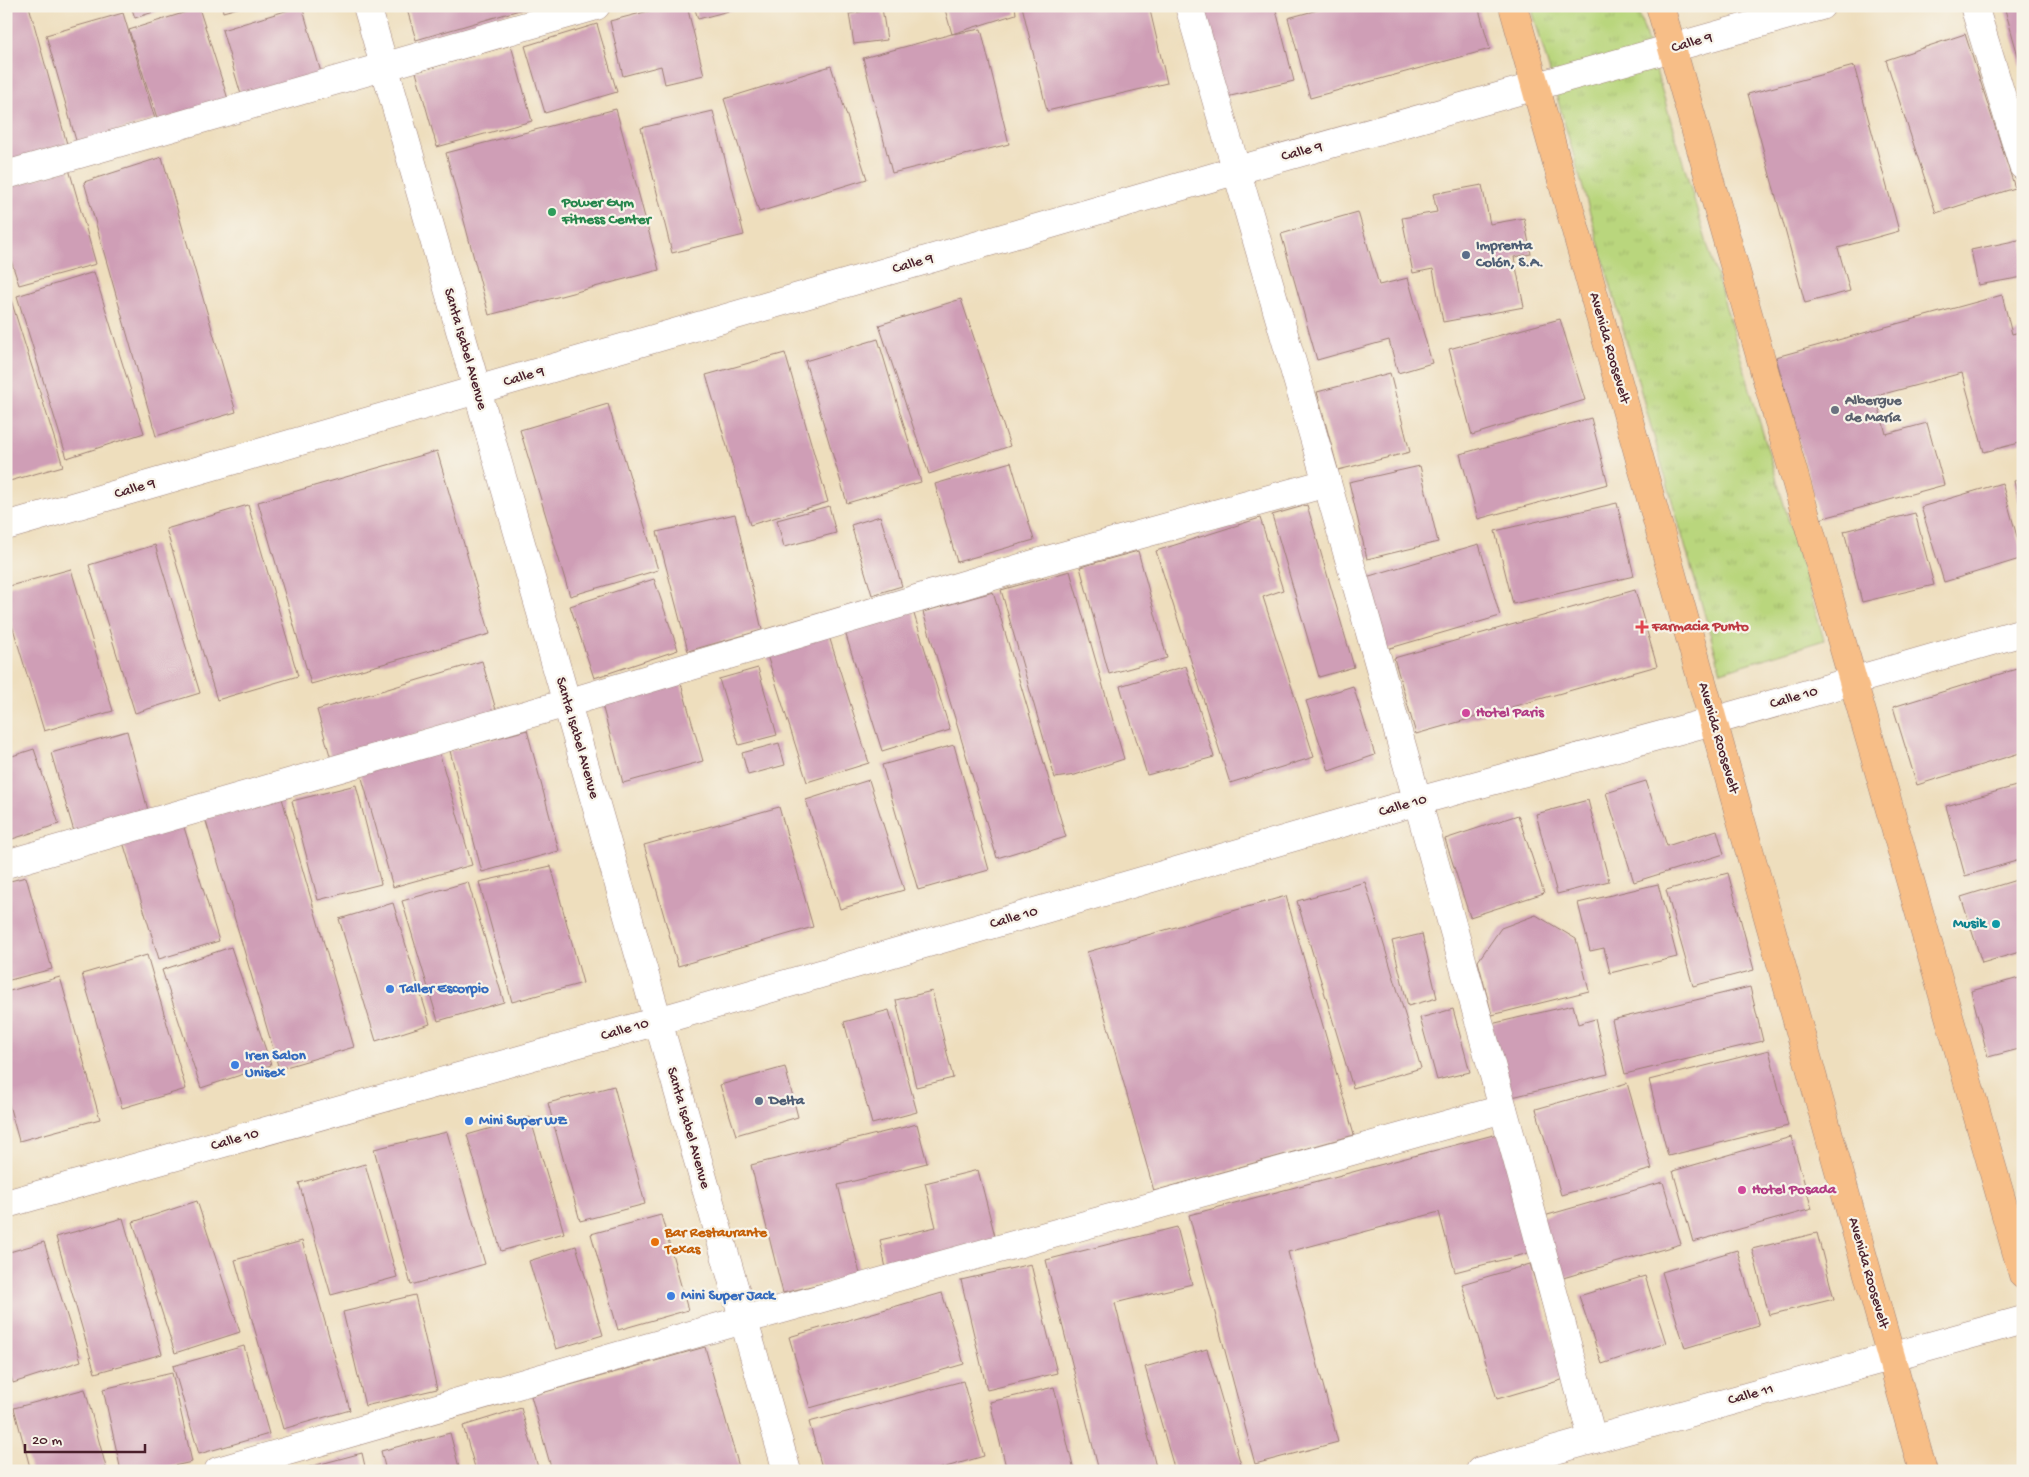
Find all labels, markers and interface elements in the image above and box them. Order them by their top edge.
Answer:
street label: Calle 9 [1669,28,1715,57]
street label: Calle 9 [1279,138,1325,166]
place label: Power Gym Fitness Center [561,194,652,229]
marker: Power Gym Fitness Center [546,206,558,218]
place label: Imprenta Colón, S.A. [1475,237,1544,272]
street label: Calle 9 [890,249,936,278]
marker: Imprenta Colón, S.A. [1460,249,1472,261]
street label: Santa Isabel Avenue [439,286,491,412]
street label: Avenida Roosevelt [1585,290,1634,407]
street label: Calle 9 [501,362,547,391]
place label: Albergue de María [1844,392,1903,427]
marker: Albergue de María [1829,404,1841,416]
street label: Calle 9 [112,474,158,503]
place label: Farmacia Punto [1651,618,1749,636]
marker: Farmacia Punto [1636,621,1648,633]
street label: Santa Isabel Avenue [551,675,603,801]
street label: Avenida Roosevelt [1694,680,1743,797]
street label: Calle 10 [1768,682,1820,713]
place label: Hotel Paris [1476,704,1545,722]
marker: Hotel Paris [1460,707,1472,719]
street label: Calle 10 [1377,790,1429,821]
street label: Calle 10 [988,902,1040,933]
place label: Musik [1953,915,1988,933]
marker: Musik [1990,918,2002,930]
place label: Taller Escorpio [399,980,489,998]
marker: Taller Escorpio [384,983,396,995]
street label: Calle 10 [599,1014,651,1045]
place label: Iren Salon Unisex [245,1047,307,1082]
marker: Iren Salon Unisex [229,1059,241,1071]
street label: Santa Isabel Avenue [662,1065,714,1191]
place label: Delta [767,1092,805,1110]
marker: Delta [753,1095,765,1107]
place label: Mini Super WZ [479,1112,568,1130]
marker: Mini Super WZ [463,1115,475,1127]
street label: Calle 10 [209,1124,261,1155]
place label: Hotel Posada [1752,1181,1837,1199]
marker: Hotel Posada [1736,1184,1748,1196]
street label: Avenida Roosevelt [1844,1215,1893,1332]
place label: Bar Restaurante Texas [664,1224,768,1259]
marker: Bar Restaurante Texas [649,1236,661,1248]
place label: Mini Super Jack [681,1287,777,1305]
marker: Mini Super Jack [665,1290,677,1302]
street label: Calle 11 [1726,1380,1776,1410]
scale bar [25,1422,145,1454]
text: 20 m [32,1432,62,1450]

